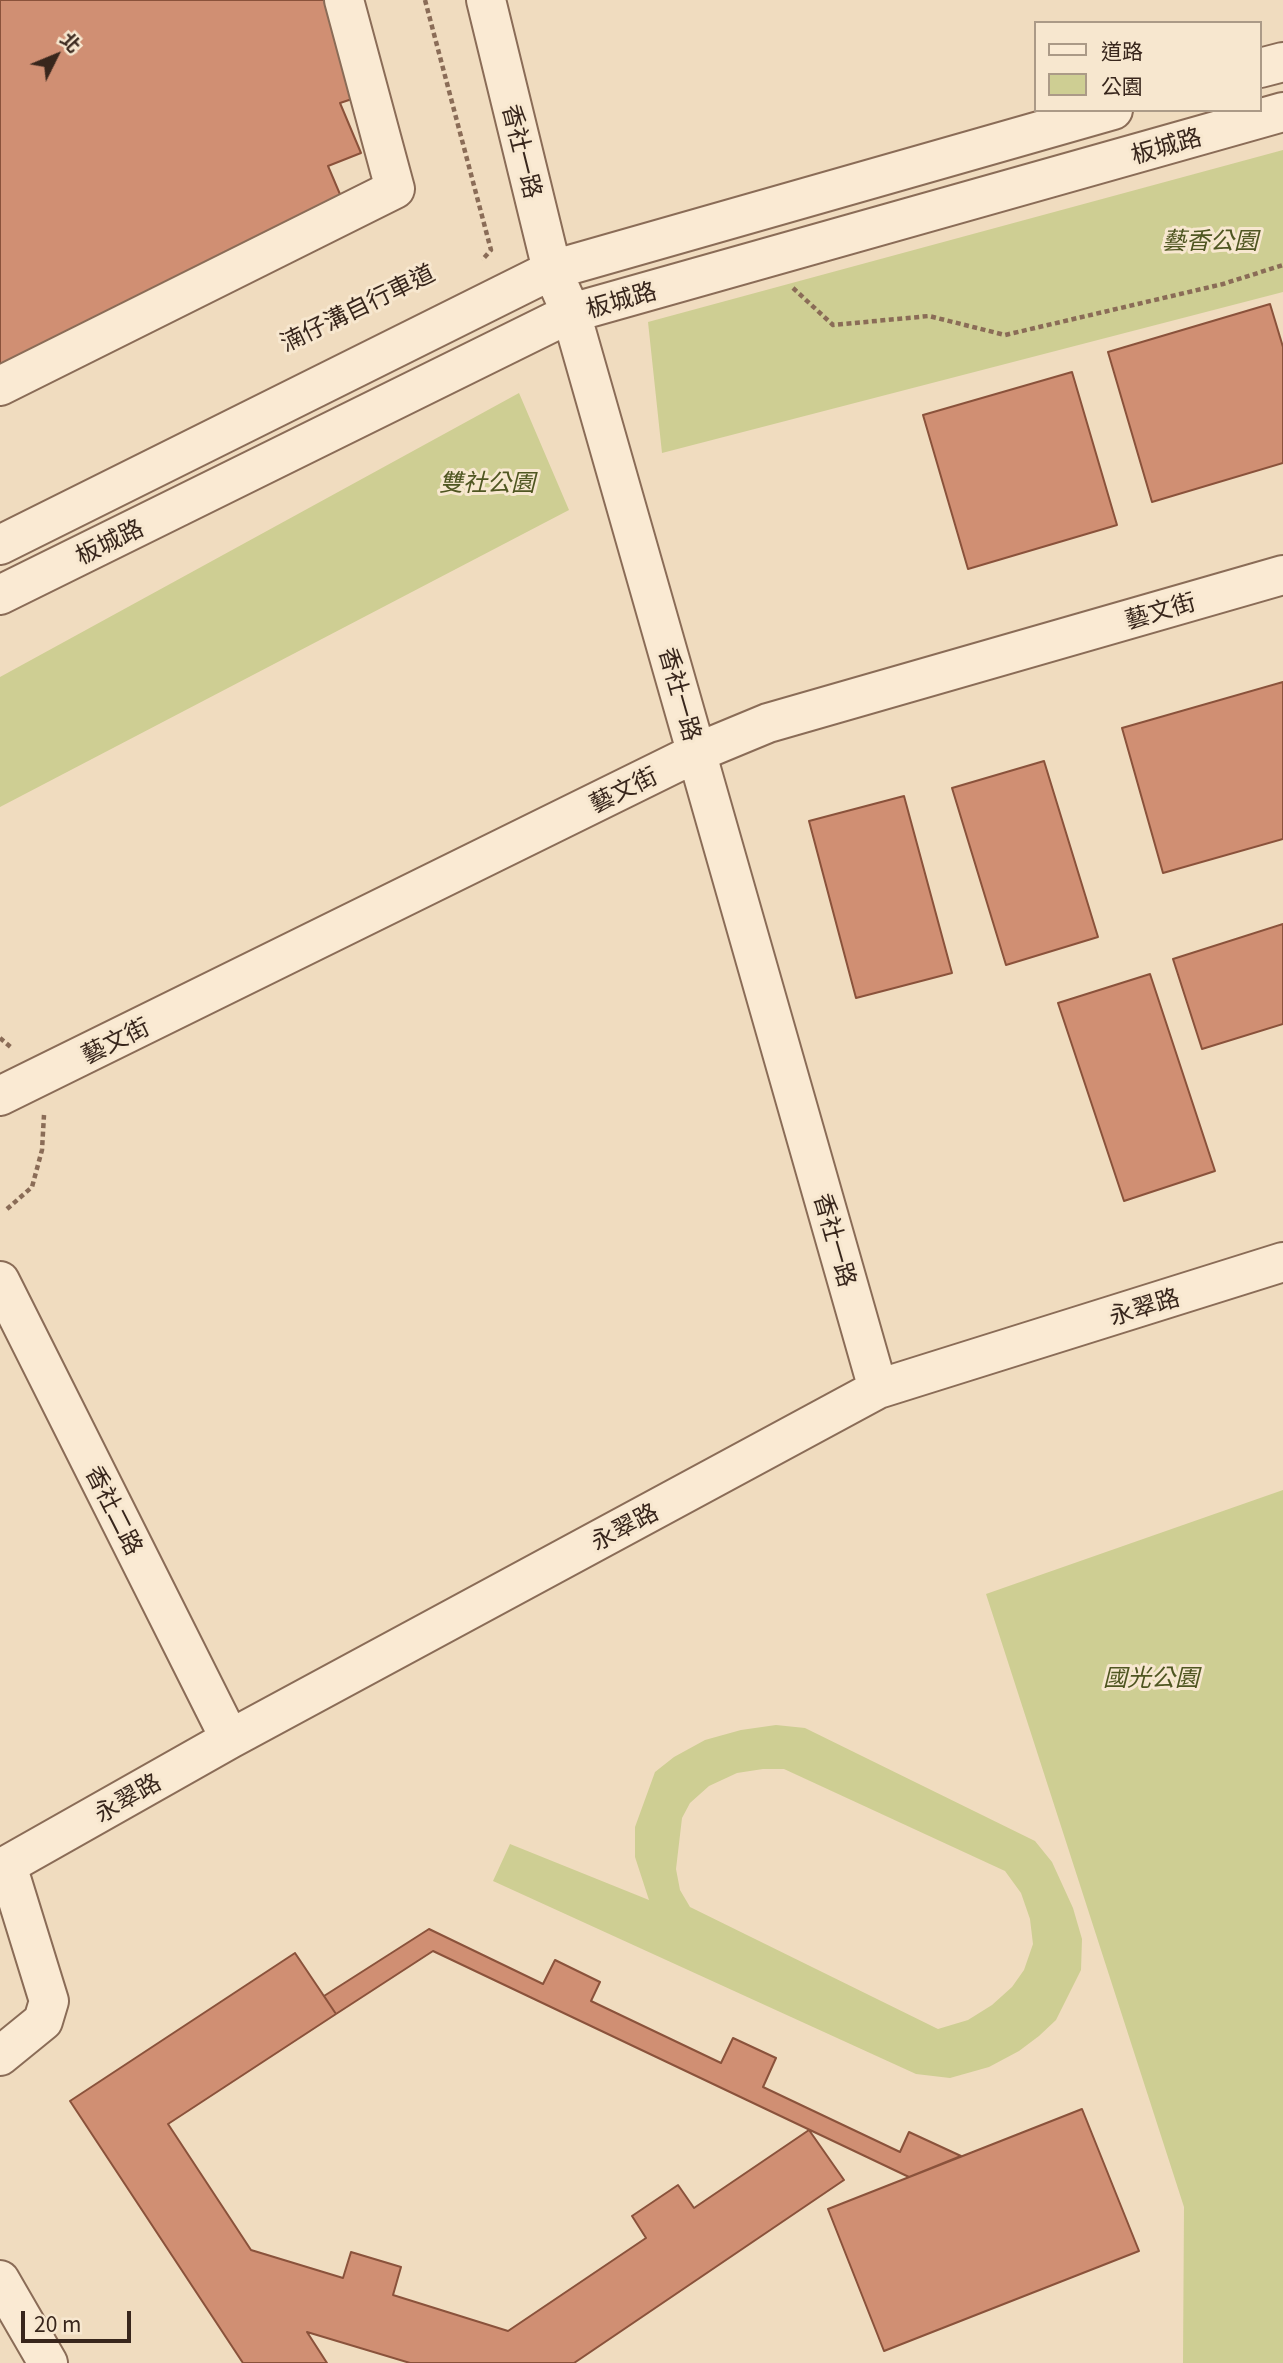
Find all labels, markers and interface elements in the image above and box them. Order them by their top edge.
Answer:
north arrow [21,21,91,91]
legend [1034,21,1262,112]
text: 北 [55,25,88,57]
text: 道路 [1101,35,1143,65]
text: 公園 [1101,70,1143,100]
street label: 香社一路 [497,101,549,201]
street label: 板城路 [1127,121,1205,169]
park label: 藝香公園 [1162,226,1258,254]
street label: 湳仔溝自行車道 [275,257,439,357]
street label: 板城路 [582,275,660,323]
park label: 雙社公園 [439,468,535,496]
street label: 板城路 [70,512,148,570]
street label: 藝文街 [1121,586,1199,634]
street label: 香社一路 [654,644,708,744]
street label: 藝文街 [584,760,662,818]
street label: 藝文街 [76,1011,154,1069]
street label: 香社一路 [809,1190,863,1290]
street label: 永翠路 [1105,1282,1183,1330]
street label: 香社二路 [80,1461,150,1559]
street label: 永翠路 [585,1496,663,1556]
park label: 國光公園 [1103,1663,1199,1691]
street label: 永翠路 [89,1767,165,1827]
scale bar [24,2296,135,2340]
text: 20 m [34,2308,81,2338]

